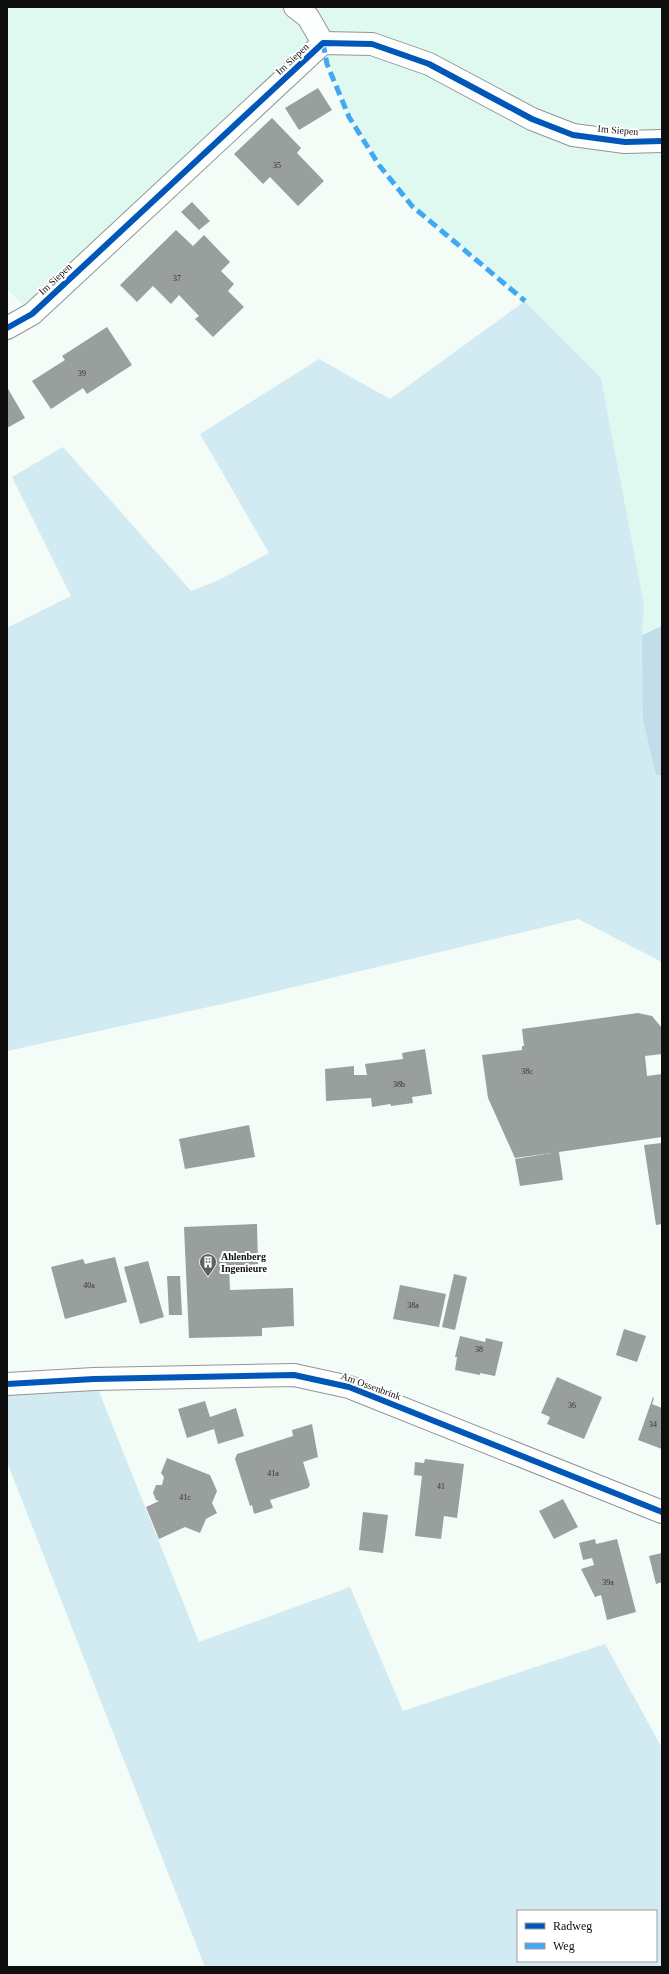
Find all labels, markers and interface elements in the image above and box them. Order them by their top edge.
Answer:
street label: Im Siepen [273,41,311,77]
street label: Im Siepen [597,123,639,137]
house number: 35 [273,161,281,170]
street label: Im Siepen [36,261,74,297]
house number: 37 [173,274,181,283]
house number: 39 [78,369,86,378]
house number: 38c [521,1067,533,1076]
house number: 38b [393,1080,405,1089]
place label: Ahlenberg Ingenieure [221,1251,267,1274]
building icon: Ahlenberg Ingenieure [198,1252,218,1277]
house number: 40a [83,1281,95,1290]
house number: 38a [407,1301,419,1310]
house number: 38 [475,1345,483,1354]
street label: Am Ossenbrink [339,1370,403,1402]
house number: 36 [568,1401,576,1410]
house number: 34 [649,1420,657,1429]
house number: 41a [267,1469,279,1478]
house number: 41 [437,1482,445,1491]
house number: 41c [179,1493,191,1502]
house number: 39a [602,1578,614,1587]
legend [517,1910,657,1962]
text: Radweg [553,1919,592,1933]
text: Weg [553,1939,575,1953]

